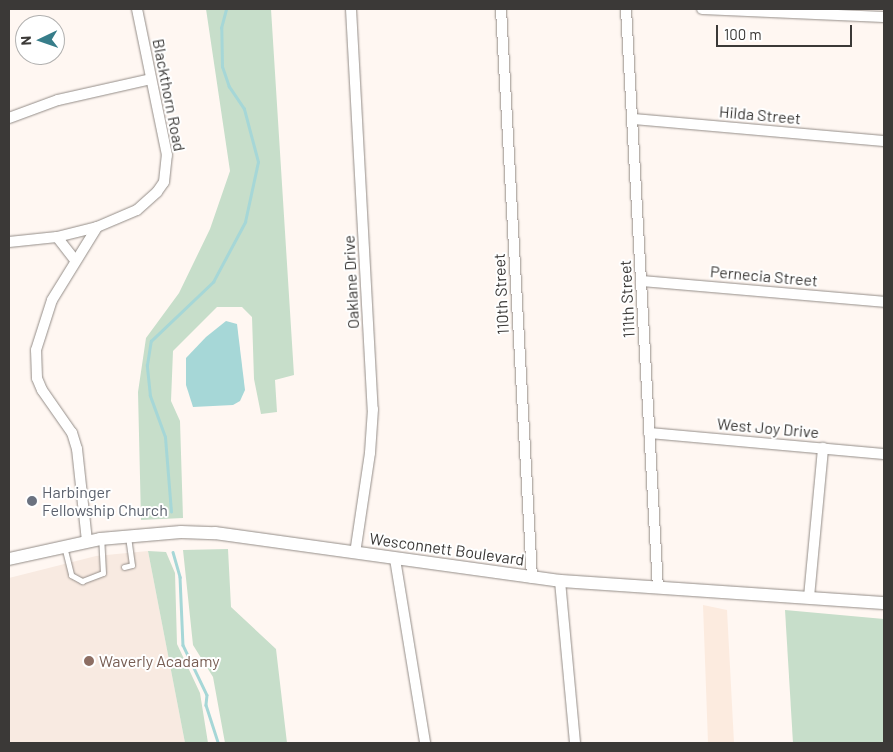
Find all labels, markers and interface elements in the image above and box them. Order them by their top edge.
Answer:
north arrow [15,15,65,65]
scale bar [718,15,854,47]
text: 100 m [724,25,762,43]
text: N [17,36,34,46]
street label: Blackthorn Road [149,37,189,153]
street label: Hilda Street [718,102,802,128]
street label: Oaklane Drive [339,235,363,329]
street label: 110th Street [489,253,513,335]
street label: 111th Street [615,259,639,339]
street label: Pernecia Street [709,262,819,290]
street label: West Joy Drive [716,414,820,442]
place label: Harbinger Fellowship Church [42,482,168,520]
marker: Harbinger Fellowship Church [26,495,38,507]
street label: Wesconnett Boulevard [368,529,526,569]
place label: Waverly Acadamy [99,651,220,671]
marker: Waverly Acadamy [83,655,95,667]

